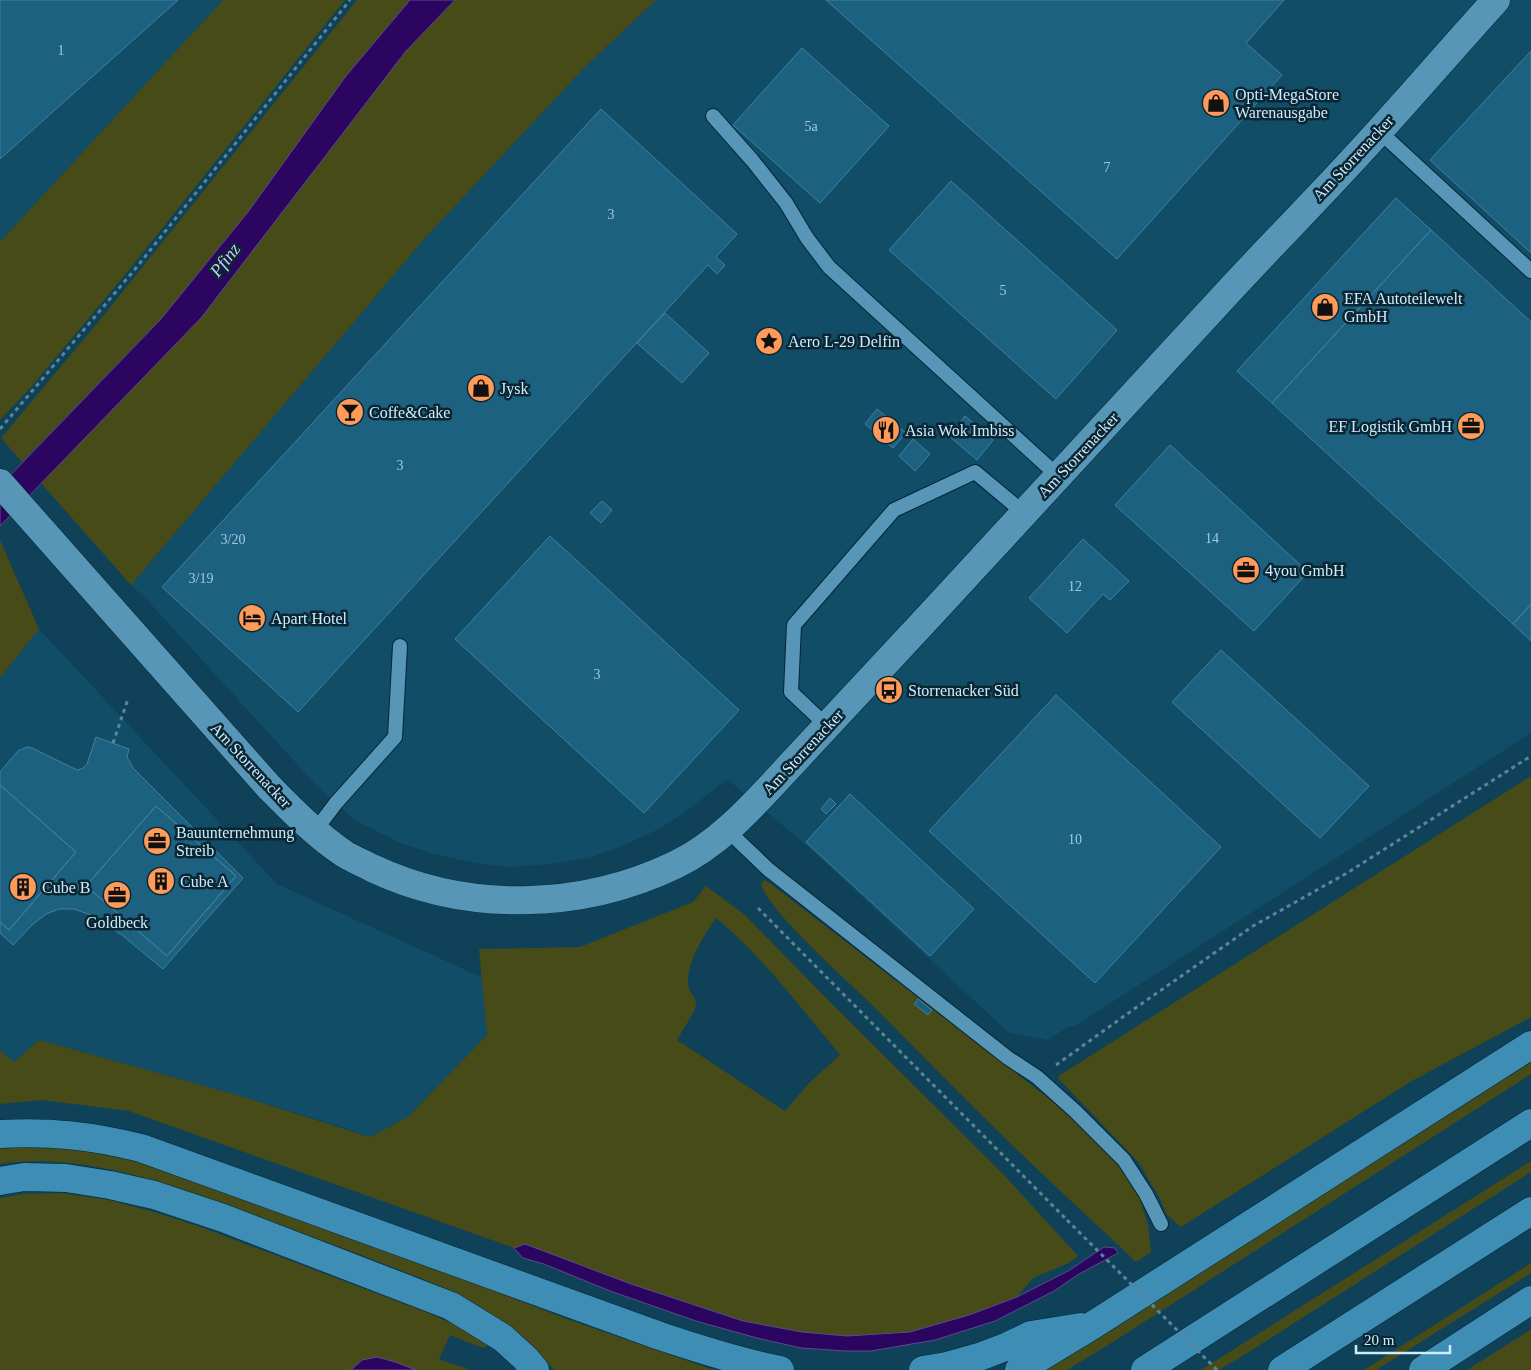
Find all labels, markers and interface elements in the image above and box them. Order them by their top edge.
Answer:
house number: 1 [58,43,65,58]
place label: Opti-MegaStore Warenausgabe [1235,86,1339,122]
shop icon: Opti-MegaStore Warenausgabe [1201,88,1231,118]
street label: Am Storrenacker [1309,112,1397,204]
house number: 5a [804,119,818,134]
house number: 7 [1104,160,1111,175]
house number: 3 [608,207,615,222]
water label: Pfinz [205,239,244,282]
house number: 5 [1000,283,1007,298]
place label: EFA Autoteilewelt GmbH [1344,290,1463,325]
shop icon: EFA Autoteilewelt GmbH [1310,292,1340,322]
place icon: Aero L-29 Delfin [754,326,784,356]
place label: Aero L-29 Delfin [788,333,900,350]
shop icon: Jysk [466,373,496,403]
place label: Jysk [500,380,528,398]
bar icon: Coffe&Cake [335,397,365,427]
place label: Coffe&Cake [369,404,450,421]
street label: Am Storrenacker [1034,409,1122,501]
office icon: EF Logistik GmbH [1456,411,1486,441]
restaurant icon: Asia Wok Imbiss [871,415,901,445]
place label: EF Logistik GmbH [1328,418,1452,436]
place label: Asia Wok Imbiss [905,422,1015,439]
house number: 3 [397,458,404,473]
house number: 14 [1205,531,1219,546]
house number: 3/20 [221,532,245,547]
office icon: 4you GmbH [1231,555,1261,585]
place label: 4you GmbH [1265,562,1345,580]
house number: 3/19 [189,571,213,586]
house number: 12 [1068,579,1082,594]
hotel icon: Apart Hotel [237,603,267,633]
place label: Apart Hotel [271,610,348,628]
house number: 3 [594,667,601,682]
bus stop icon: Storrenacker Süd [874,675,904,705]
place label: Storrenacker Süd [908,682,1019,699]
street label: Am Storrenacker [759,706,847,798]
street label: Am Storrenacker [207,719,295,811]
place label: Bauunternehmung Streib [176,824,294,859]
office icon: Bauunternehmung Streib [142,826,172,856]
house number: 10 [1068,832,1082,847]
building icon: Cube A [146,866,176,896]
building icon: Cube B [8,872,38,902]
place label: Cube A [180,873,229,890]
place label: Cube B [42,879,90,896]
office icon: Goldbeck [102,880,132,910]
place label: Goldbeck [86,914,148,931]
scale bar [1356,1322,1450,1354]
text: 20 m [1364,1332,1395,1348]

